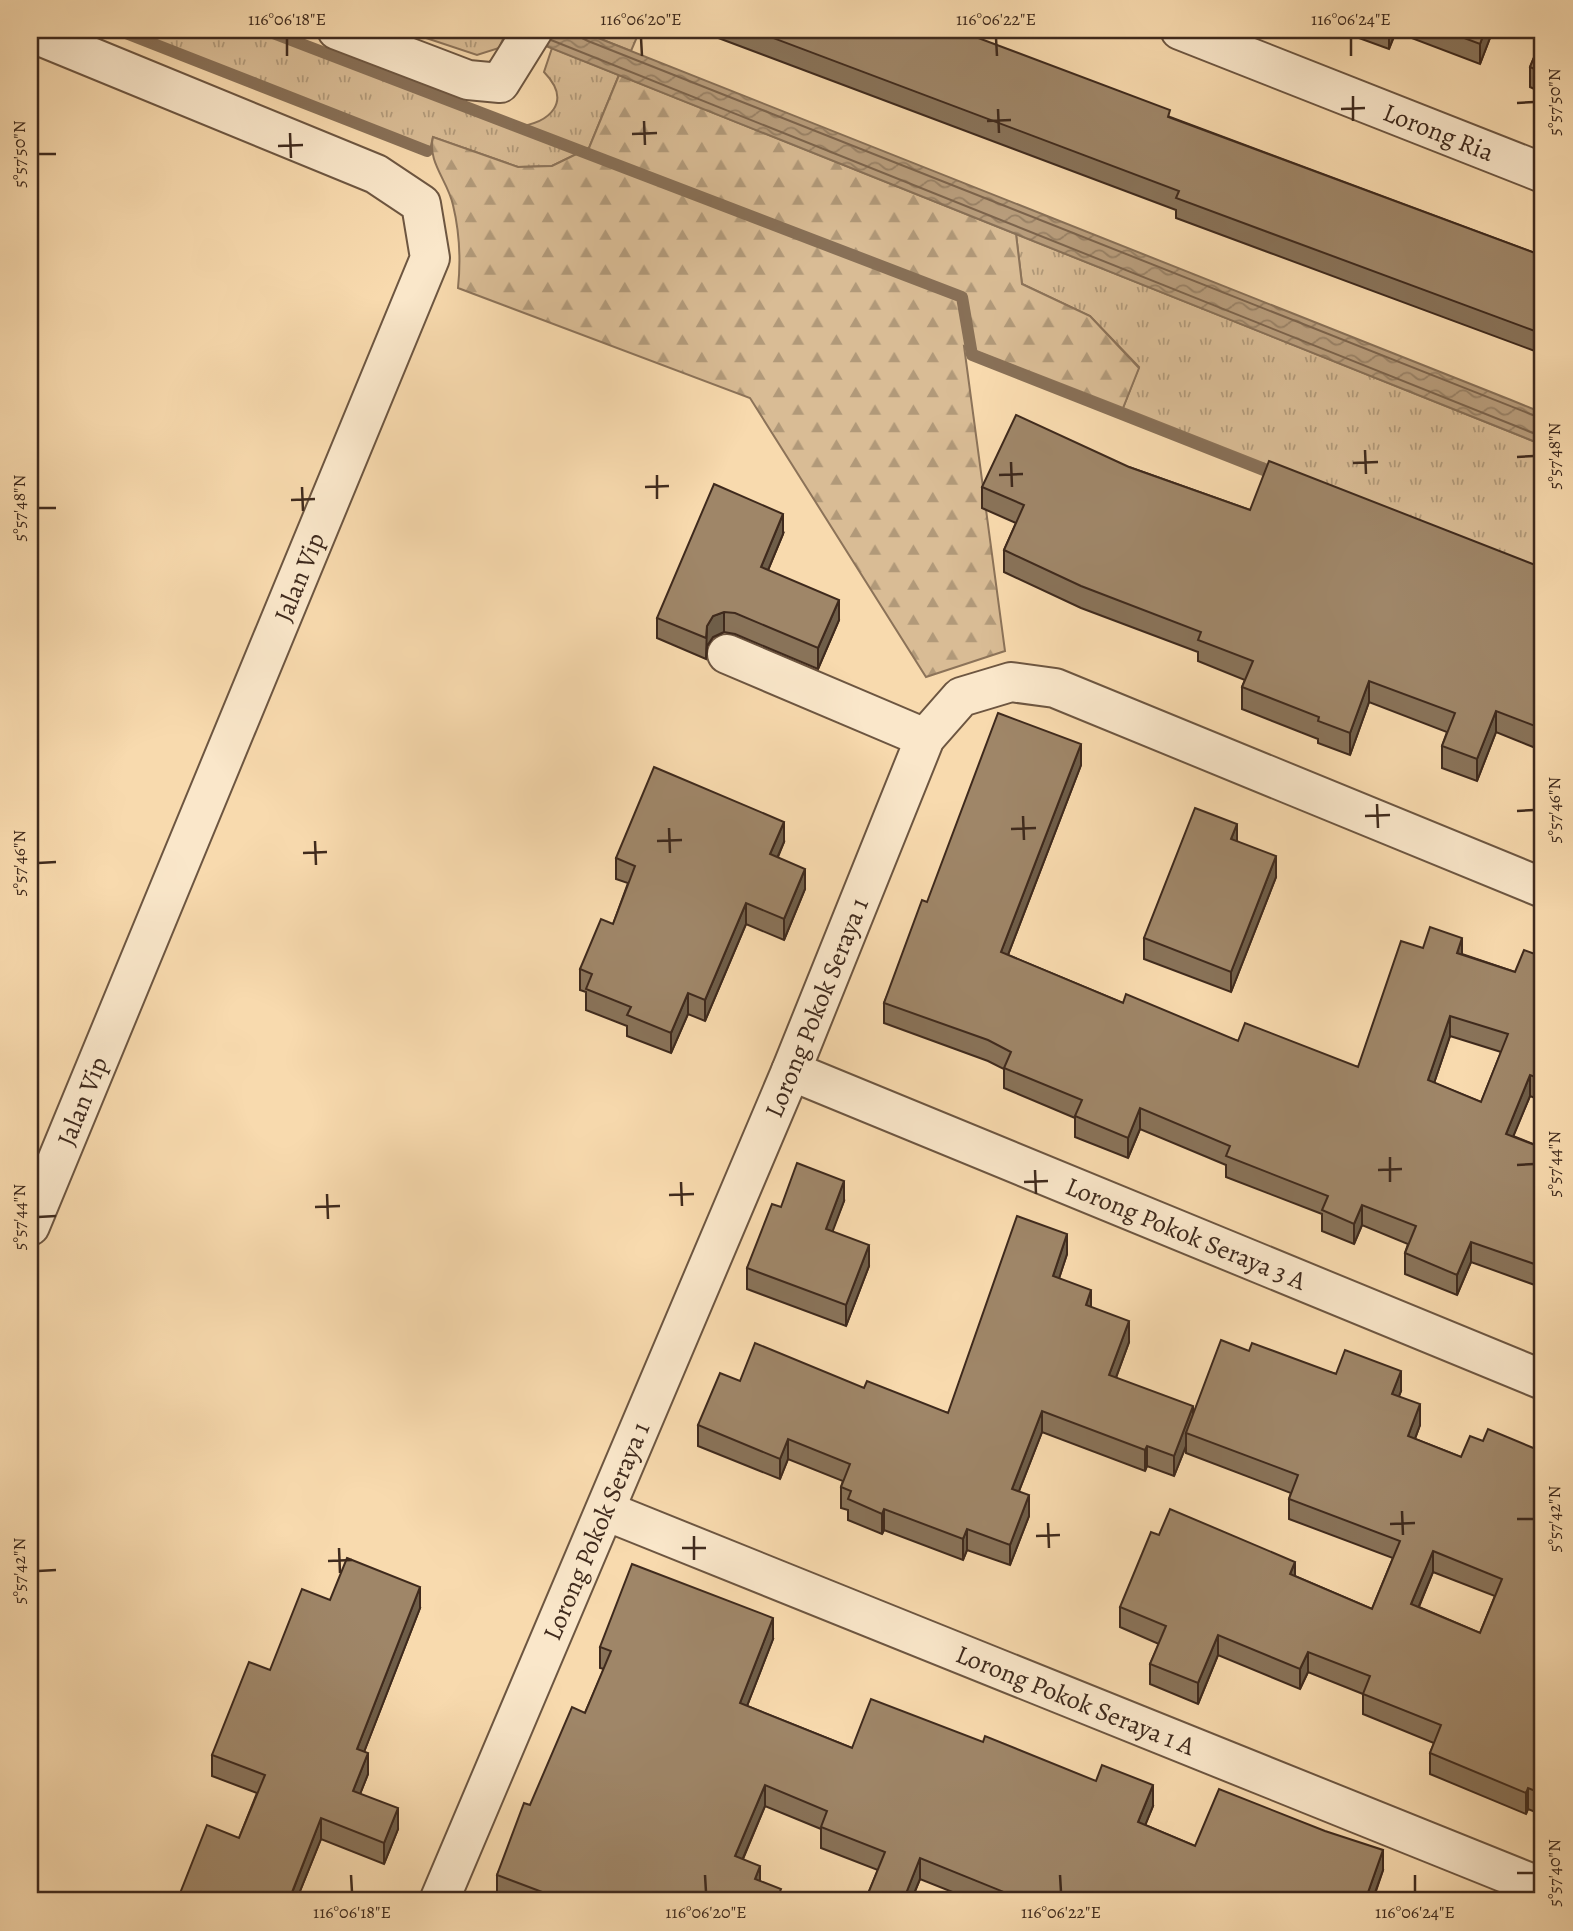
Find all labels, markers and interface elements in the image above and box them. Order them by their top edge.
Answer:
text: 116°06'18"E [248,7,326,31]
text: 116°06'20"E [600,7,682,31]
text: 116°06'22"E [956,7,1036,31]
text: 116°06'24"E [1311,7,1391,31]
text: 5°57'50"N [1542,68,1566,136]
street label: Lorong Ria [1378,95,1499,170]
text: 5°57'50"N [7,120,31,188]
text: 5°57'48"N [1542,423,1566,489]
text: 5°57'48"N [7,475,31,541]
street label: Jalan Vip [266,527,333,627]
text: 5°57'46"N [1542,777,1566,843]
text: 5°57'46"N [7,830,31,896]
street label: Lorong Pokok Seraya 1 [756,892,877,1123]
street label: Jalan Vip [49,1051,116,1151]
text: 5°57'44"N [1542,1131,1566,1197]
street label: Lorong Pokok Seraya 3 A [1060,1169,1312,1299]
text: 5°57'44"N [7,1184,31,1250]
street label: Lorong Pokok Seraya 1 [535,1416,658,1646]
text: 5°57'42"N [1542,1486,1566,1552]
text: 5°57'42"N [7,1538,31,1604]
street label: Lorong Pokok Seraya 1 A [951,1637,1201,1764]
text: 5°57'40"N [1542,1839,1566,1907]
text: 116°06'18"E [313,1900,391,1924]
text: 116°06'20"E [665,1900,747,1924]
text: 116°06'22"E [1021,1900,1101,1924]
text: 116°06'24"E [1375,1900,1455,1924]

